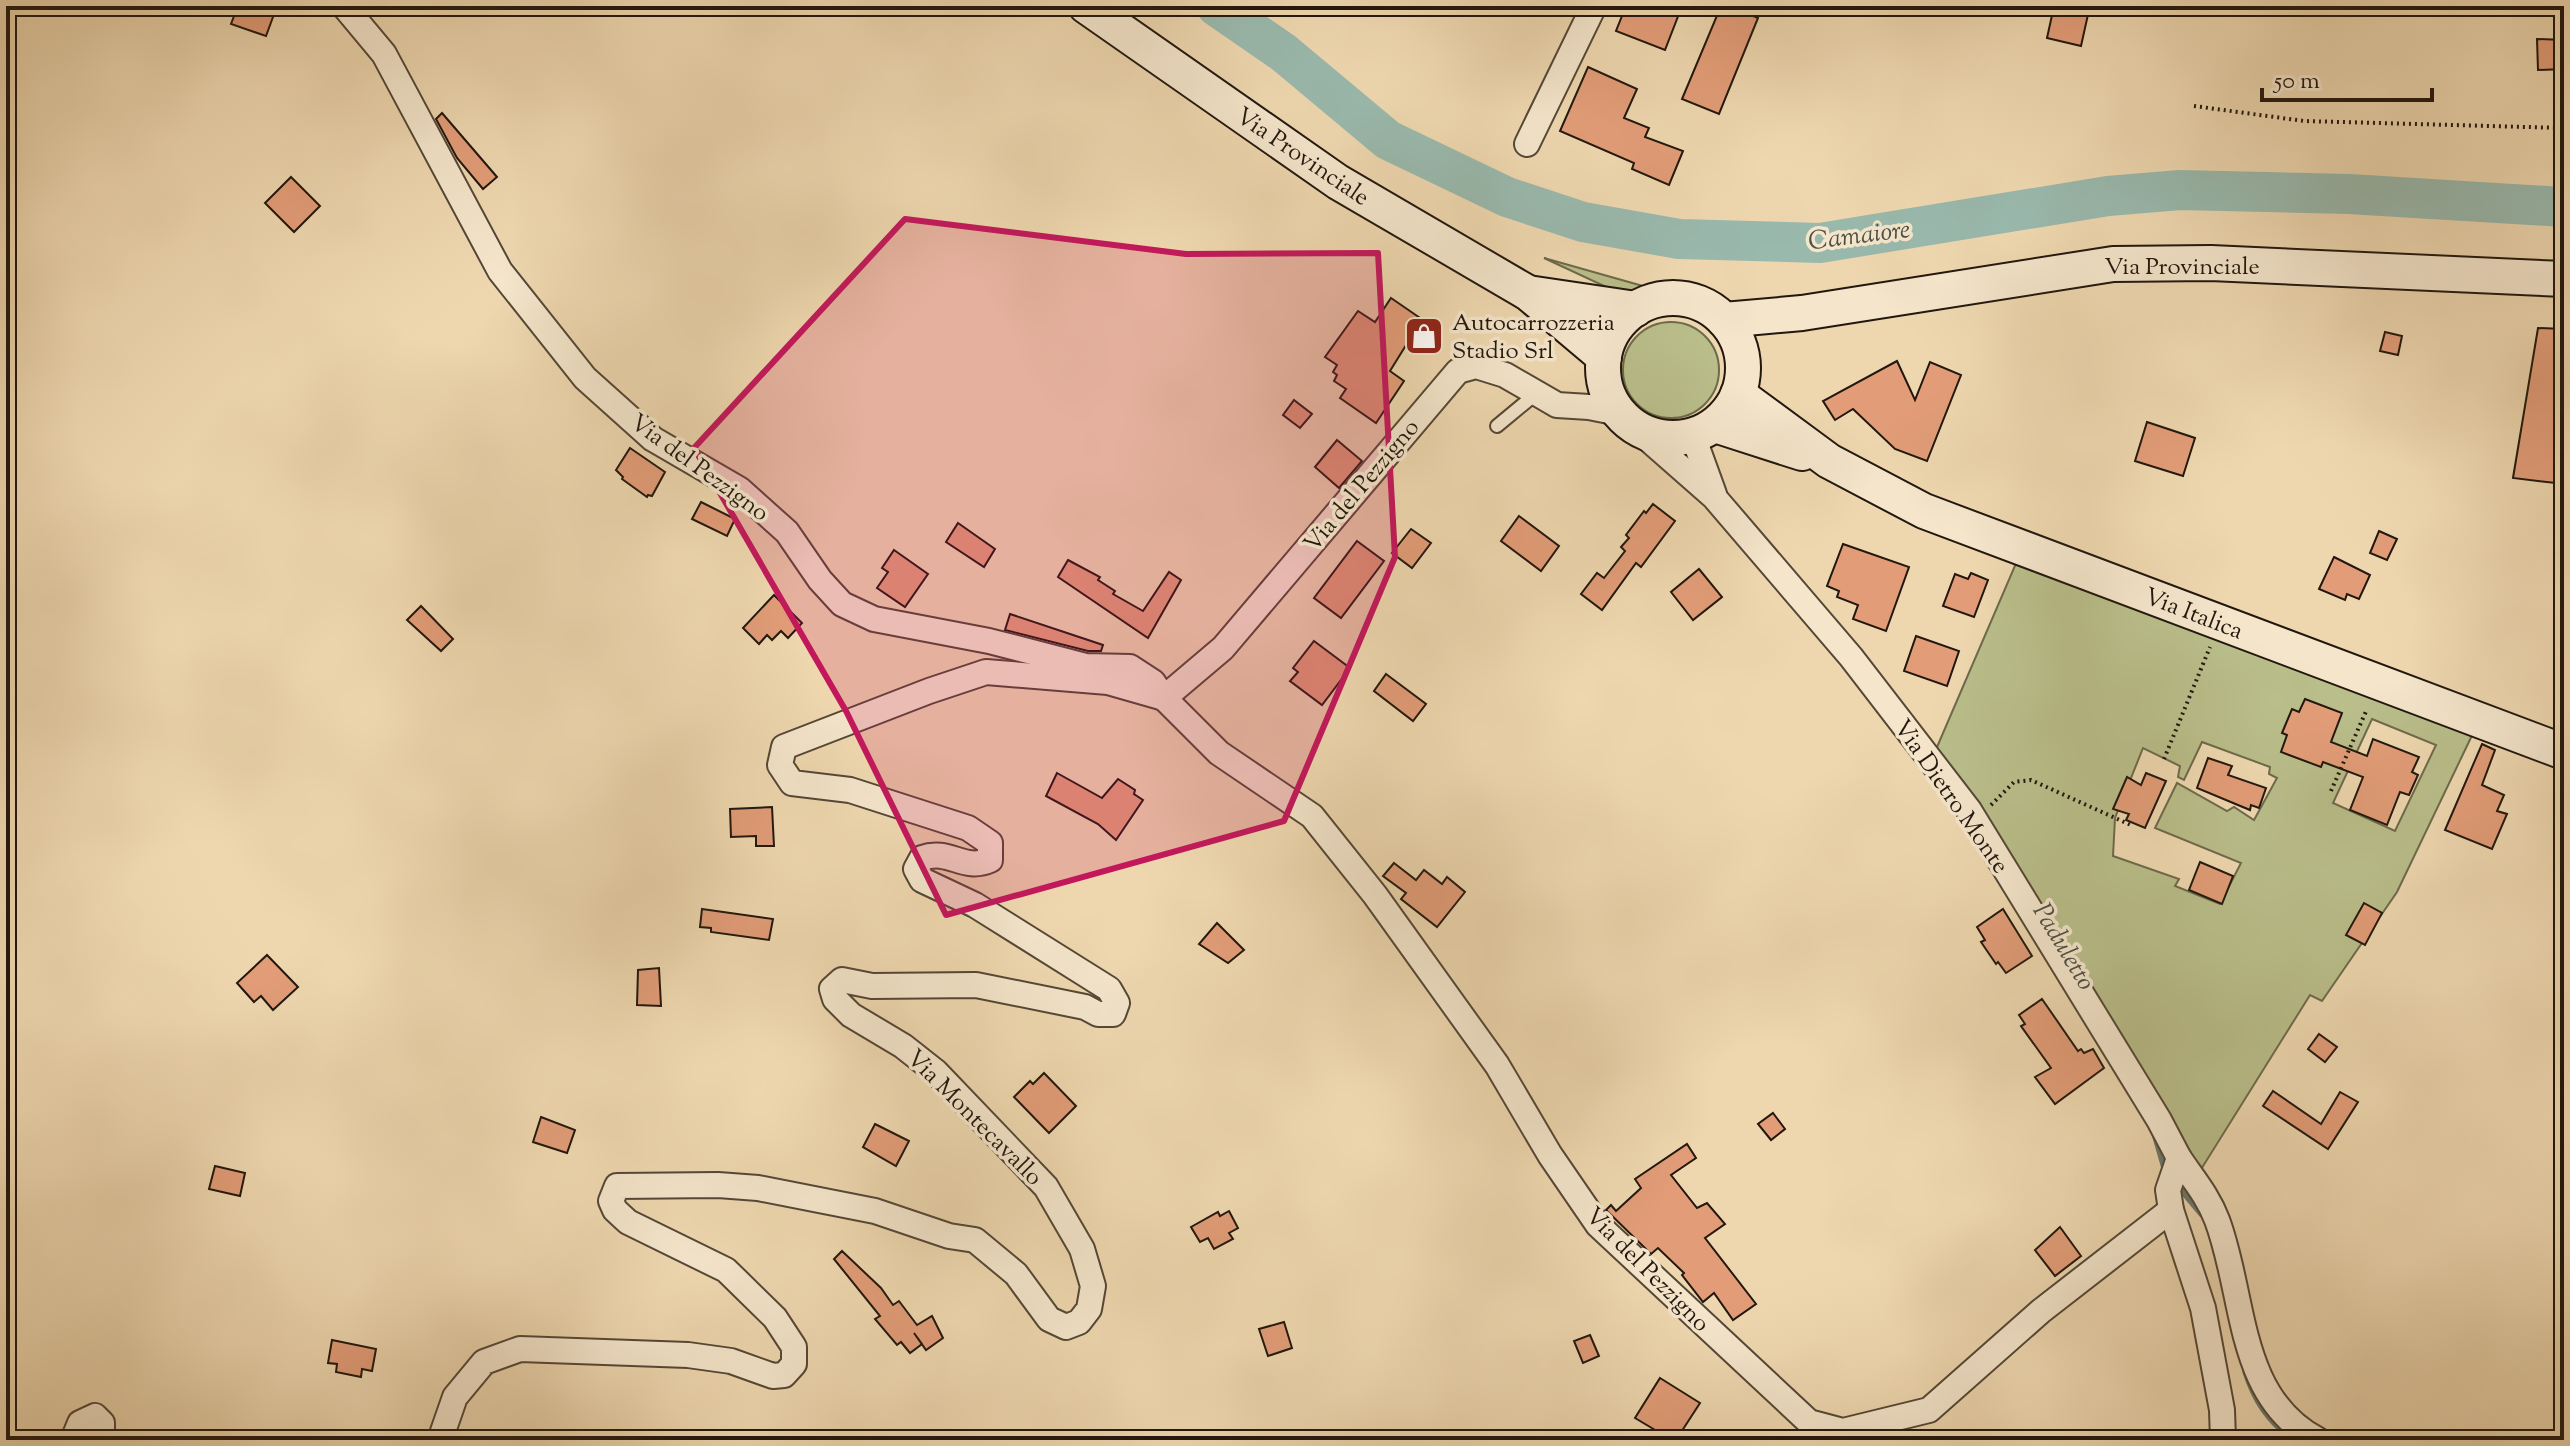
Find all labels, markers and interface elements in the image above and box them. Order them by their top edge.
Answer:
scale bar [2262,52,2432,102]
text: 50 m [2272,65,2320,99]
street label: Via Provinciale [1228,100,1376,215]
water label: Camaiore [1806,212,1912,261]
street label: Via Provinciale [2104,251,2260,285]
place label: Autocarrozzeria Stadio Srl [1452,307,1615,369]
shop icon: Autocarrozzeria Stadio Srl [1403,315,1445,357]
street label: Via del Pezzigno [622,407,775,531]
street label: Via del Pezzigno [1297,412,1428,560]
street label: Via Italica [2139,580,2248,649]
street label: Via Dietro Monte [1884,713,2016,881]
water label: Paduletto [2022,897,2103,998]
street label: Via Montecavallo [898,1043,1049,1194]
street label: Via del Pezzigno [1576,1200,1717,1341]

